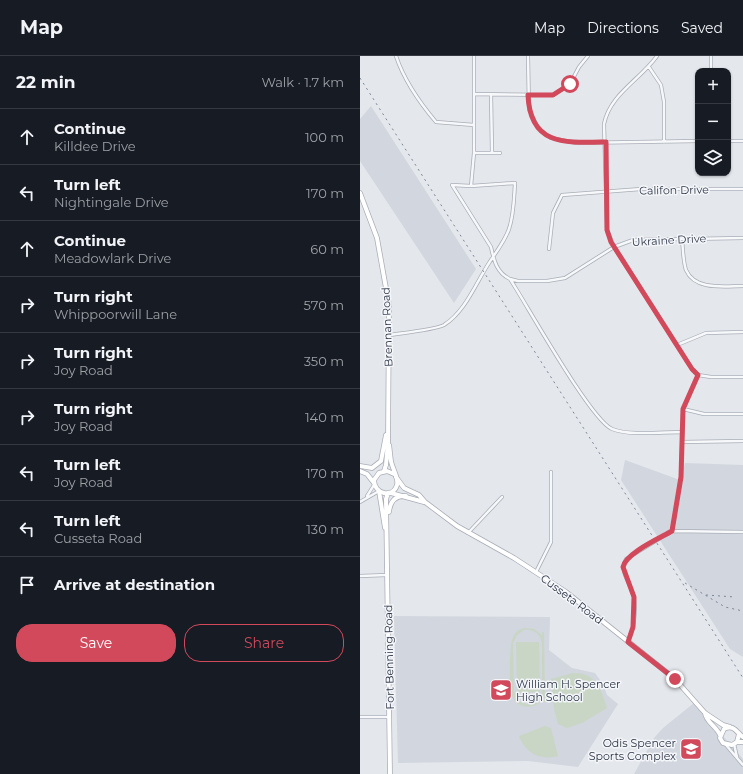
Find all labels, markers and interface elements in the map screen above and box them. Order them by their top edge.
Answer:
text: Map [20,16,63,39]
text: Map [534,19,565,37]
text: Directions [587,19,659,37]
text: Saved [681,19,723,37]
map controls [695,68,731,176]
button: + [695,68,731,104]
text: 22 min [16,72,76,92]
text: Walk · 1.7 km [261,74,344,90]
route start [561,75,579,93]
button: − [695,104,731,140]
text: Continue [54,119,126,138]
icon: ahead [16,126,38,148]
text: 100 m [305,129,344,145]
text: Killdee Drive [54,138,136,154]
button: layers [695,140,731,176]
text: Turn left [54,175,121,194]
icon: left [16,182,38,204]
street label: Califon Drive [639,182,709,198]
text: 170 m [306,185,344,201]
text: Nightingale Drive [54,194,169,210]
text: Continue [54,231,126,250]
street label: Ukraine Drive [631,231,707,249]
icon: ahead [16,238,38,260]
text: 60 m [310,241,344,257]
text: Meadowlark Drive [54,250,171,266]
text: Turn right [54,287,133,306]
street label: Brennan Road [379,287,395,367]
icon: right [16,294,38,316]
text: 570 m [304,297,344,313]
text: Whippoorwill Lane [54,306,177,322]
text: Turn right [54,343,133,362]
icon: right [16,350,38,372]
text: 350 m [304,353,344,369]
text: Joy Road [54,362,113,378]
text: Turn right [54,399,133,418]
icon: right [16,406,38,428]
text: 140 m [305,409,344,425]
text: Joy Road [54,418,113,434]
text: Turn left [54,455,121,474]
icon: left [16,462,38,484]
text: 170 m [306,465,344,481]
text: Joy Road [54,474,113,490]
text: Turn left [54,511,121,530]
icon: left [16,518,38,540]
text: 130 m [306,521,344,537]
text: Cusseta Road [54,530,142,546]
street label: Cusseta Road [538,571,606,627]
icon: arrive [16,574,38,596]
text: Arrive at destination [54,575,215,594]
street label: Fort Benning Road [381,604,397,710]
button: Save [16,624,176,662]
button: Share [184,624,344,662]
route end [666,670,684,688]
school or university icon: William H. Spencer High School [488,677,514,703]
place label: William H. Spencer High School [516,677,621,704]
place label: Odis Spencer Sports Complex [589,736,676,763]
school or university icon: Odis Spencer Sports Complex [678,736,704,762]

